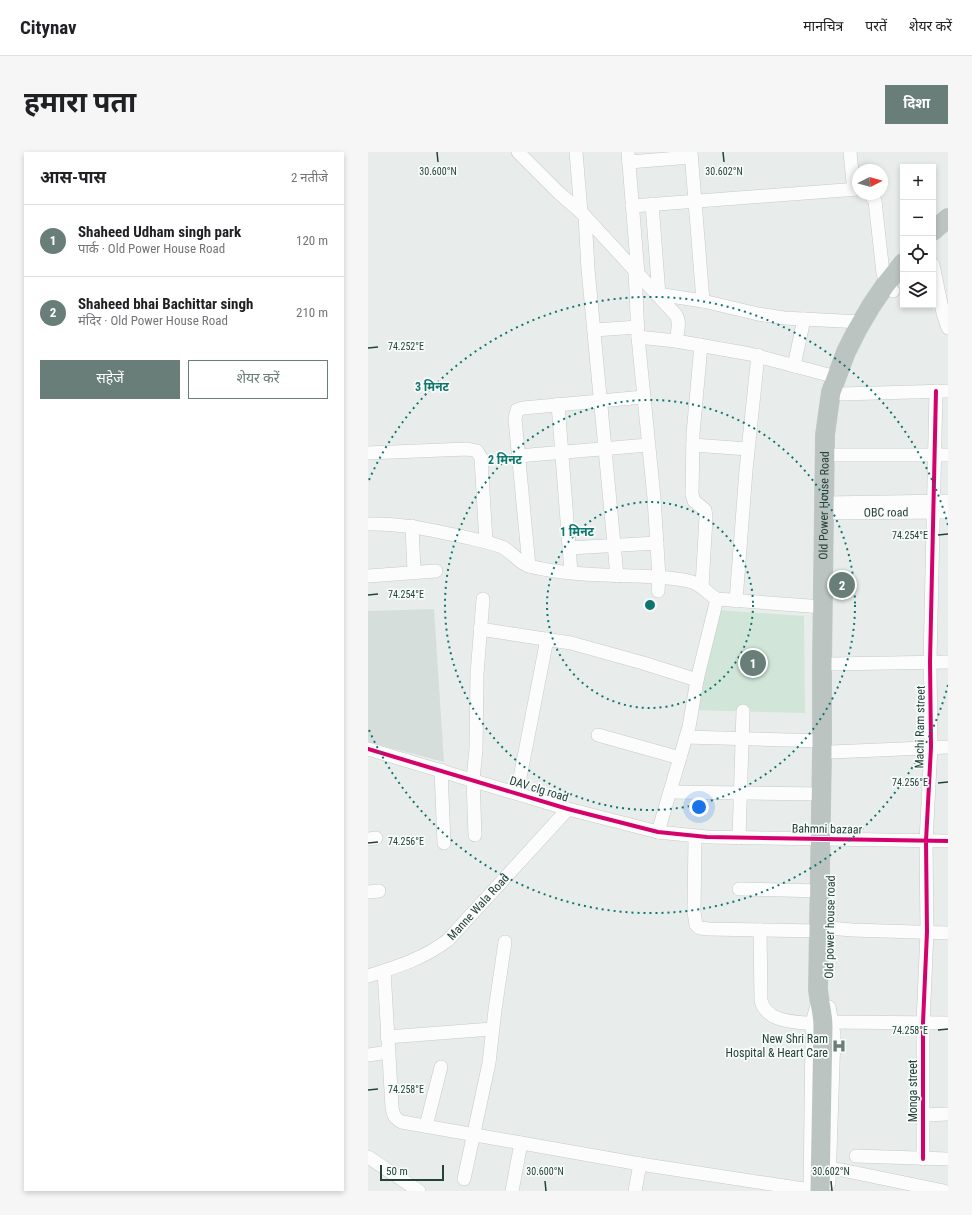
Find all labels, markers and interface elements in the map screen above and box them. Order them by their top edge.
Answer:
text: Citynav [20,16,77,39]
text: मानचित्र [803,18,843,34]
text: परतें [865,18,887,34]
text: शेयर करें [909,18,952,34]
button: दिशा [885,85,948,124]
text: हमारा पता [24,86,136,119]
north arrow [852,164,888,200]
map controls [900,164,936,308]
button: + [900,164,936,200]
text: 30.600°N [419,166,457,177]
text: 30.602°N [705,166,743,177]
text: आस-पास [40,167,106,187]
text: 2 नतीजे [291,170,328,185]
button: − [900,200,936,236]
text: Shaheed Udham singh park [78,223,241,241]
text: 1 [50,233,56,248]
text: 120 m [296,233,328,248]
button: locate [900,236,936,272]
text: पार्क · Old Power House Road [78,241,225,256]
button: layers [900,272,936,308]
text: Shaheed bhai Bachittar singh [78,295,253,313]
text: 2 [50,305,56,320]
text: 210 m [296,305,328,320]
text: मंदिर · Old Power House Road [78,313,228,328]
text: 74.252°E [388,341,424,352]
button: सहेजें [40,360,180,399]
button: शेयर करें [188,360,328,399]
text: 3 मिनट [415,379,450,394]
street label: Old Power House Road [816,451,832,560]
text: 2 मिनट [488,452,523,467]
street label: OBC road [864,505,908,520]
text: 1 मिनट [560,524,595,539]
text: 74.254°E [892,530,928,541]
pin: 2 [829,570,855,600]
text: 74.254°E [388,589,424,600]
centre of rings [643,598,657,612]
pin: 1 [740,648,766,678]
street label: Machi Ram street [912,685,928,769]
street label: DAV clg road [508,773,570,805]
text: 74.256°E [892,777,928,788]
your location [689,797,709,817]
street label: Bahmni bazaar [792,821,863,837]
text: 74.256°E [388,836,424,847]
street label: Manne Wala Road [444,871,512,943]
street label: Old power house road [822,875,838,979]
text: 74.258°E [892,1025,928,1036]
place label: New Shri Ram Hospital & Heart Care [726,1032,828,1060]
hospital icon: New Shri Ram Hospital & Heart Care [831,1038,847,1054]
street label: Monga street [906,1059,920,1122]
text: 74.258°E [388,1084,424,1095]
scale bar [380,1163,444,1182]
text: 50 m [386,1165,408,1178]
text: 30.600°N [526,1166,564,1177]
text: 30.602°N [812,1166,850,1177]

